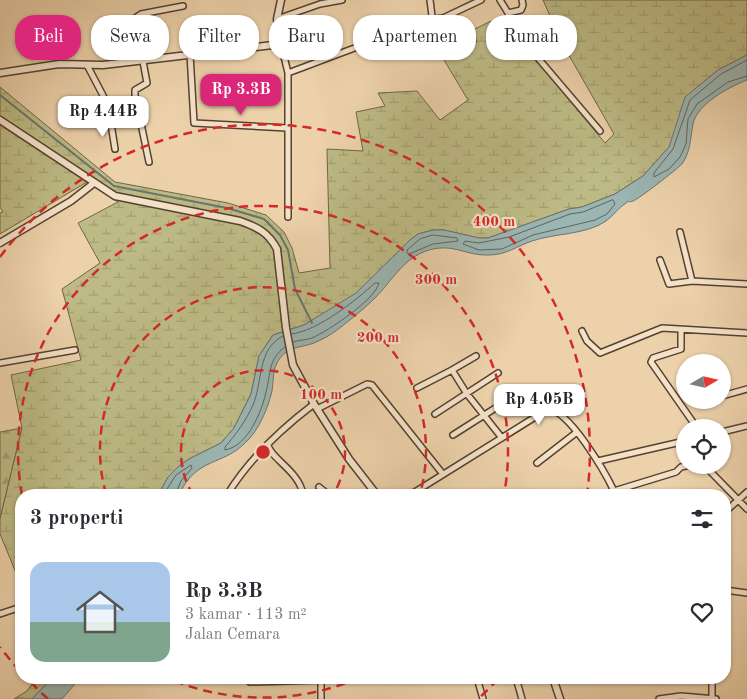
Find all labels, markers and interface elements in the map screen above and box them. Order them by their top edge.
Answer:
chip: Beli [15,15,81,60]
chip: Sewa [91,15,169,60]
chip: Filter [179,15,259,60]
chip: Baru [269,15,343,60]
chip: Apartemen [353,15,476,60]
chip: Rumah [486,15,577,60]
pin: Rp 3.3B [195,74,287,116]
text: Rp 3.3B [211,82,271,98]
pin: Rp 4.44B [51,96,155,138]
text: Rp 4.44B [69,104,137,120]
text: 400 m [473,215,515,230]
text: 300 m [415,273,457,288]
text: 200 m [357,331,399,346]
north arrow [676,354,731,409]
map controls [676,354,731,474]
pin: Rp 4.05B [487,384,591,426]
text: 100 m [300,388,342,403]
text: Rp 4.05B [505,392,573,408]
button: locate [676,419,731,474]
centre of rings [254,443,272,461]
icon: filters [688,505,716,533]
text: 3 properti [30,508,124,529]
text: Rp 3.3B [185,581,263,602]
icon: home [70,582,130,642]
icon: heart [688,598,716,626]
text: 3 kamar · 113 m² [185,607,307,623]
text: Jalan Cemara [185,627,280,643]

